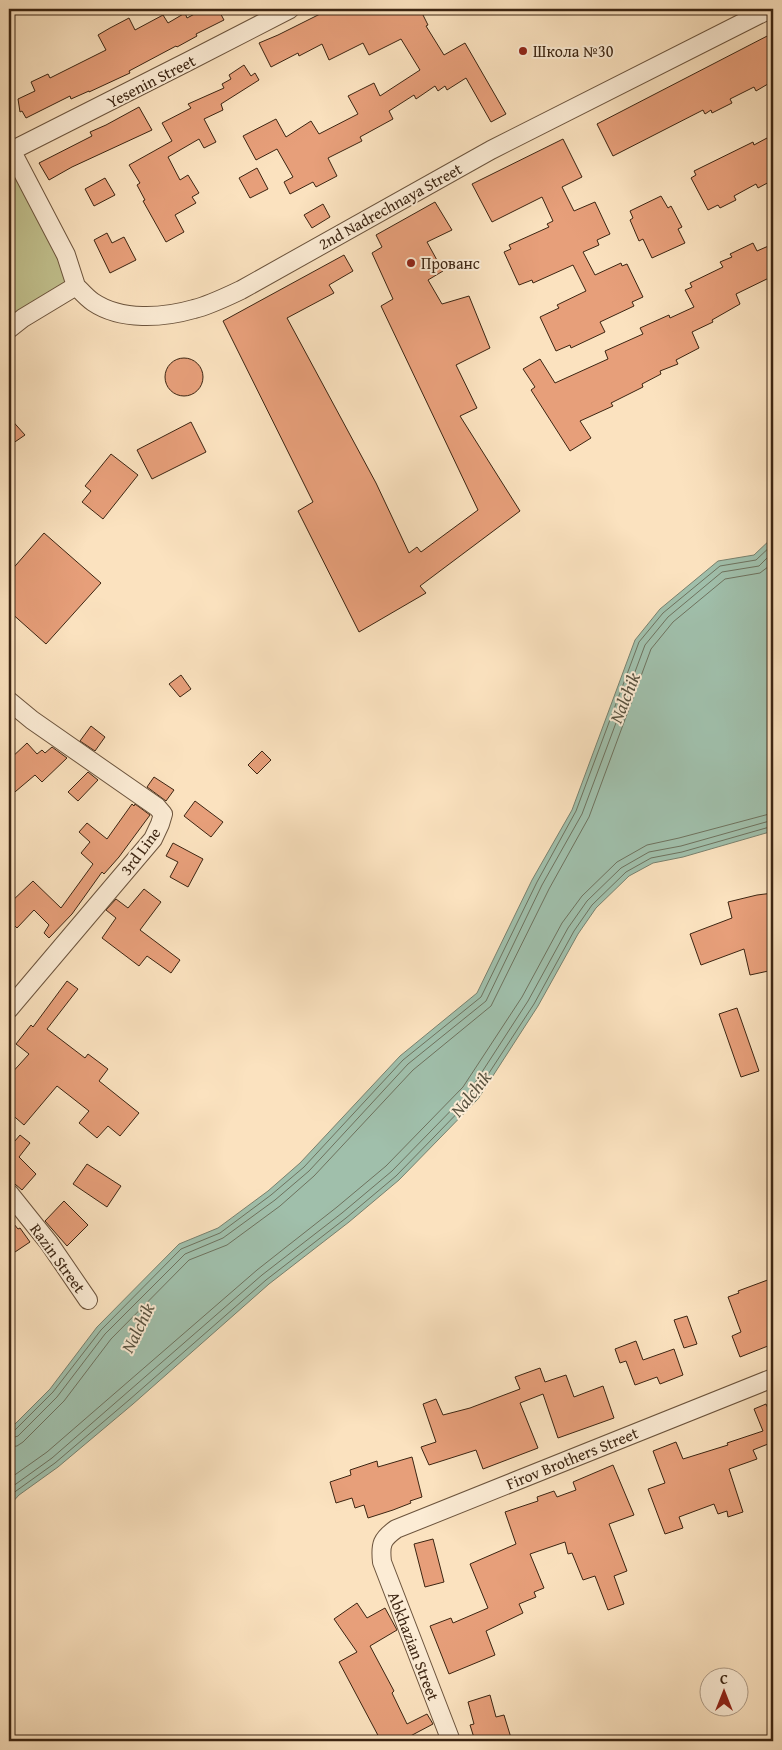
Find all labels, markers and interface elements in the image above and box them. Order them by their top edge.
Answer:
place label: Школа №30 [533,39,614,63]
marker: Школа №30 [517,45,529,57]
street label: Yesenin Street [103,48,200,114]
street label: 2nd Nadrechnaya Street [314,156,466,255]
place label: Прованс [421,251,480,275]
marker: Прованс [405,257,417,269]
water label: Nalchik [602,668,647,728]
street label: 3rd Line [114,822,166,880]
water label: Nalchik [443,1064,498,1123]
street label: Razin Street [24,1218,92,1298]
water label: Nalchik [113,1298,162,1358]
street label: Firov Brothers Street [502,1420,642,1495]
street label: Abkhazian Street [382,1588,446,1704]
north arrow [700,1668,750,1718]
text: С [720,1669,728,1689]

